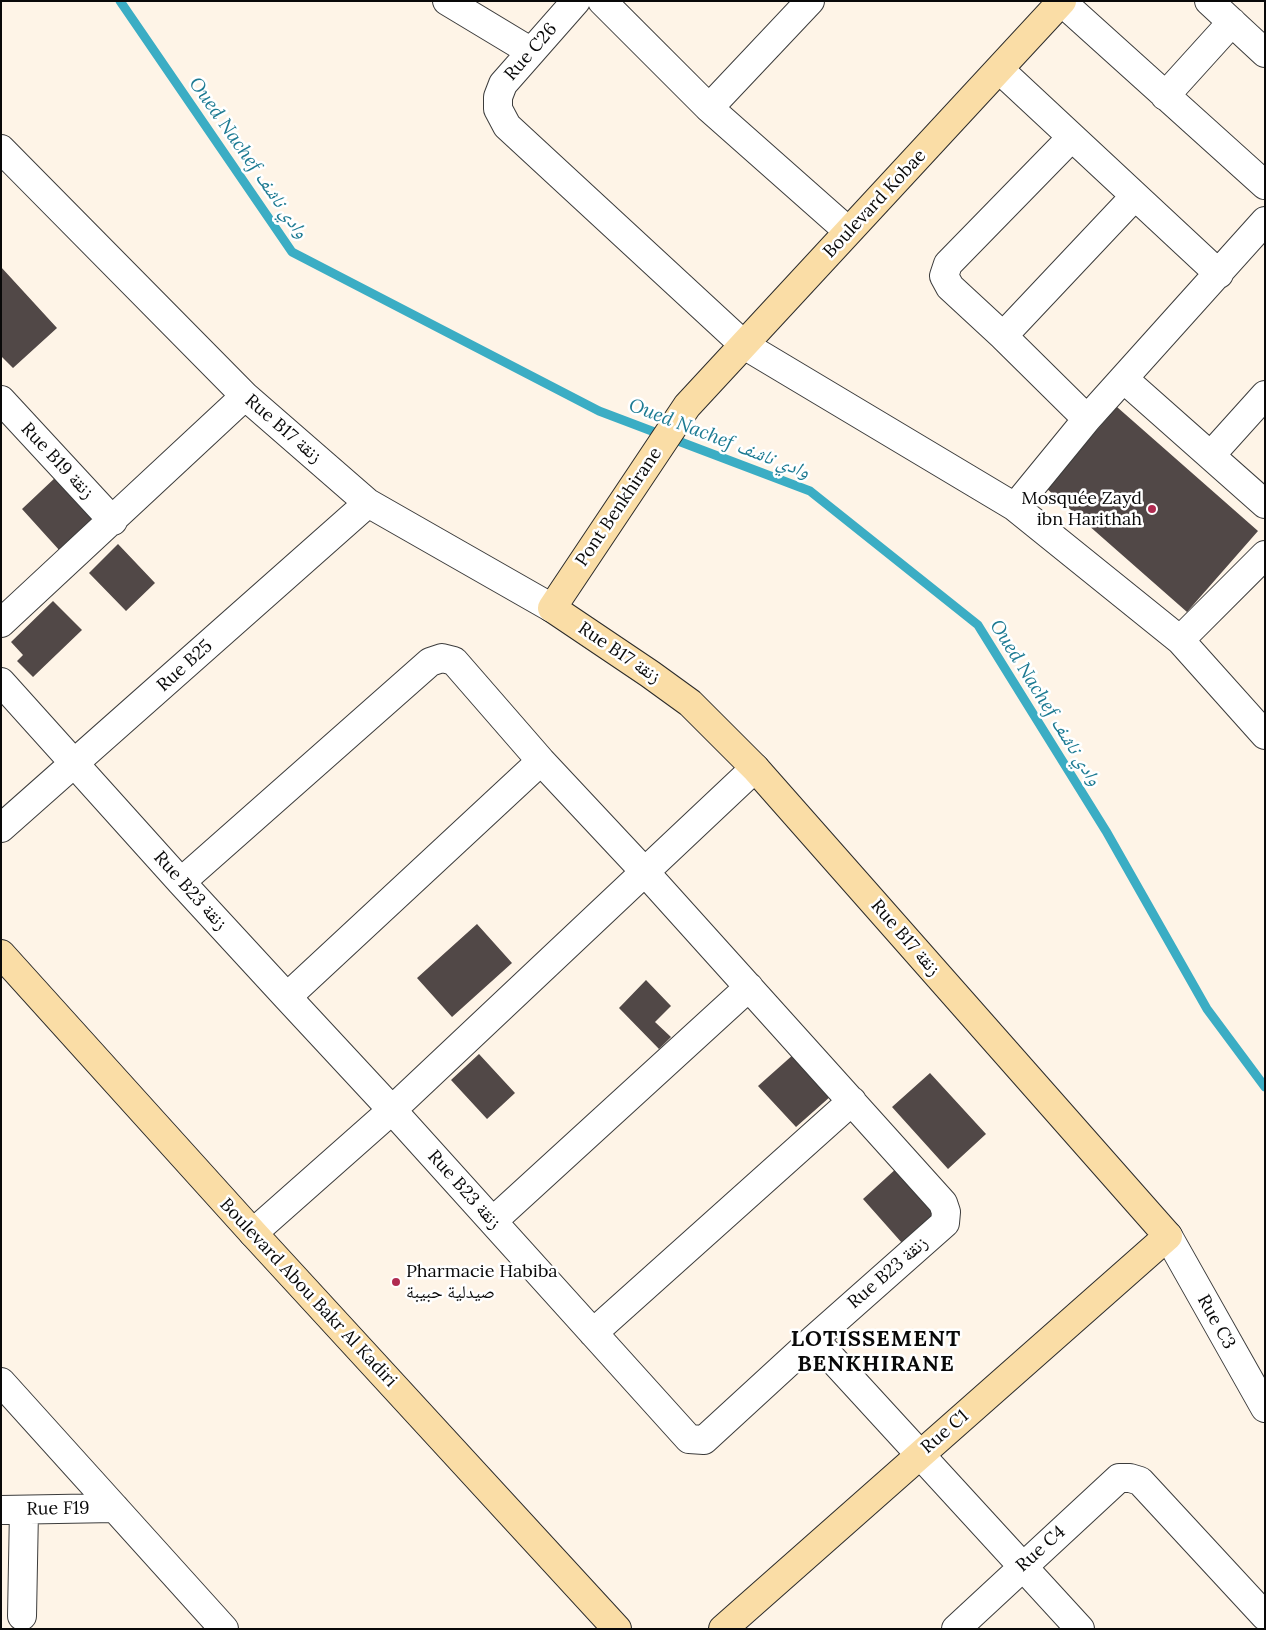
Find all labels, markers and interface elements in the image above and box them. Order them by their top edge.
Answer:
street label: Rue C26 [500,19,562,85]
water label: Oued Nachef وادي ناشف [184,73,312,243]
street label: Boulevard Kobae [819,145,931,263]
street label: Rue B17 زنقة [240,390,326,468]
water label: Oued Nachef وادي ناشف [625,394,813,484]
street label: Rue B19 زنقة [16,418,98,504]
street label: Pont Benkhirane [571,443,667,571]
place label: Mosquée Zayd ibn Harithah [1021,488,1142,530]
marker: Mosquée Zayd ibn Harithah [1146,503,1158,515]
water label: Oued Nachef وادي ناشف [985,616,1105,790]
street label: Rue B17 زنقة [574,618,664,688]
street label: Rue B25 [153,635,217,697]
street label: Rue B23 زنقة [149,847,231,935]
street label: Rue B17 زنقة [866,895,944,981]
street label: Rue B23 زنقة [423,1146,505,1234]
street label: Boulevard Abou Bakr Al Kadiri [215,1194,401,1392]
street label: Rue B23 زنقة [844,1232,932,1314]
place label: Pharmacie Habiba صيدلية حبيبة [406,1261,558,1304]
marker: Pharmacie Habiba صيدلية حبيبة [390,1276,402,1288]
street label: Rue C3 [1192,1291,1240,1353]
district label: LOTISSEMENT BENKHIRANE [789,1327,963,1378]
street label: Rue C1 [917,1406,973,1458]
street label: Rue F19 [26,1498,90,1520]
street label: Rue C4 [1012,1521,1070,1577]

